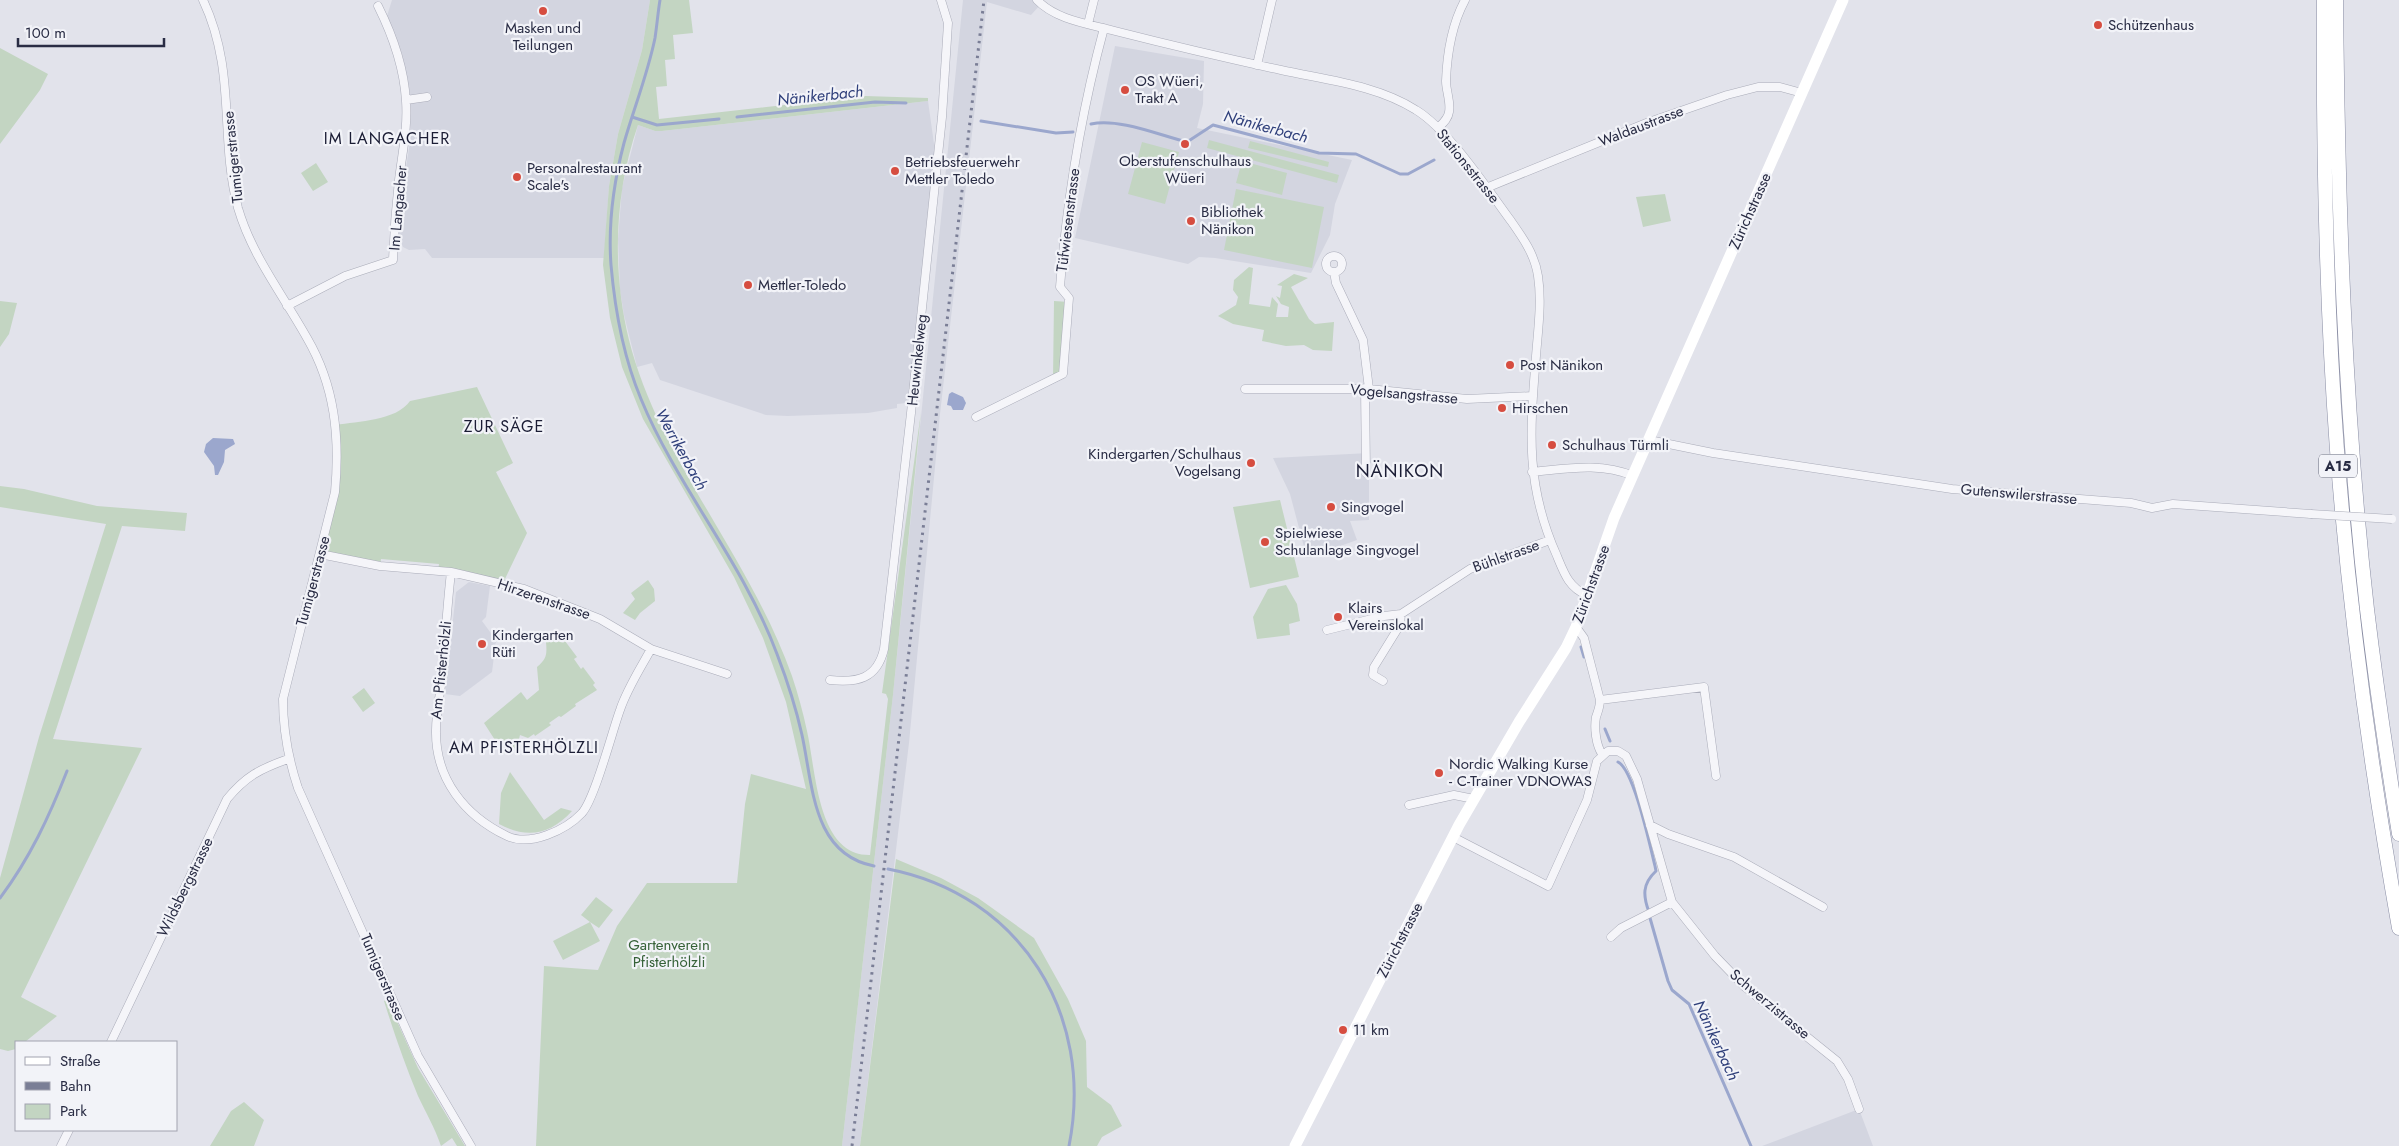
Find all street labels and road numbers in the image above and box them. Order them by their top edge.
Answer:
street label: Waldaustrasse [1595,100,1687,152]
street label: Tumigerstrasse [217,110,249,204]
street label: Stationsstrasse [1431,124,1505,208]
street label: Im Langacher [383,164,413,251]
street label: Tüfwiesenstrasse [1051,167,1085,273]
street label: Zürichstrasse [1723,169,1777,253]
street label: Heuwinkelweg [901,313,933,407]
street label: Vogelsangstrasse [1349,378,1459,410]
road number: A15 [2319,454,2357,478]
street label: Gutenswilerstrasse [1960,478,2078,510]
street label: Tumigerstrasse [290,533,336,629]
street label: Bühlstrasse [1470,534,1543,578]
street label: Zürichstrasse [1567,541,1615,626]
street label: Hirzerenstrasse [495,573,594,625]
street label: Am Pfisterhölzli [425,620,457,720]
street label: Wildsbergstrasse [151,833,219,941]
street label: Zürichstrasse [1372,898,1429,982]
street label: Tumigerstrasse [355,930,411,1024]
street label: Schwerzistrasse [1725,964,1815,1044]

